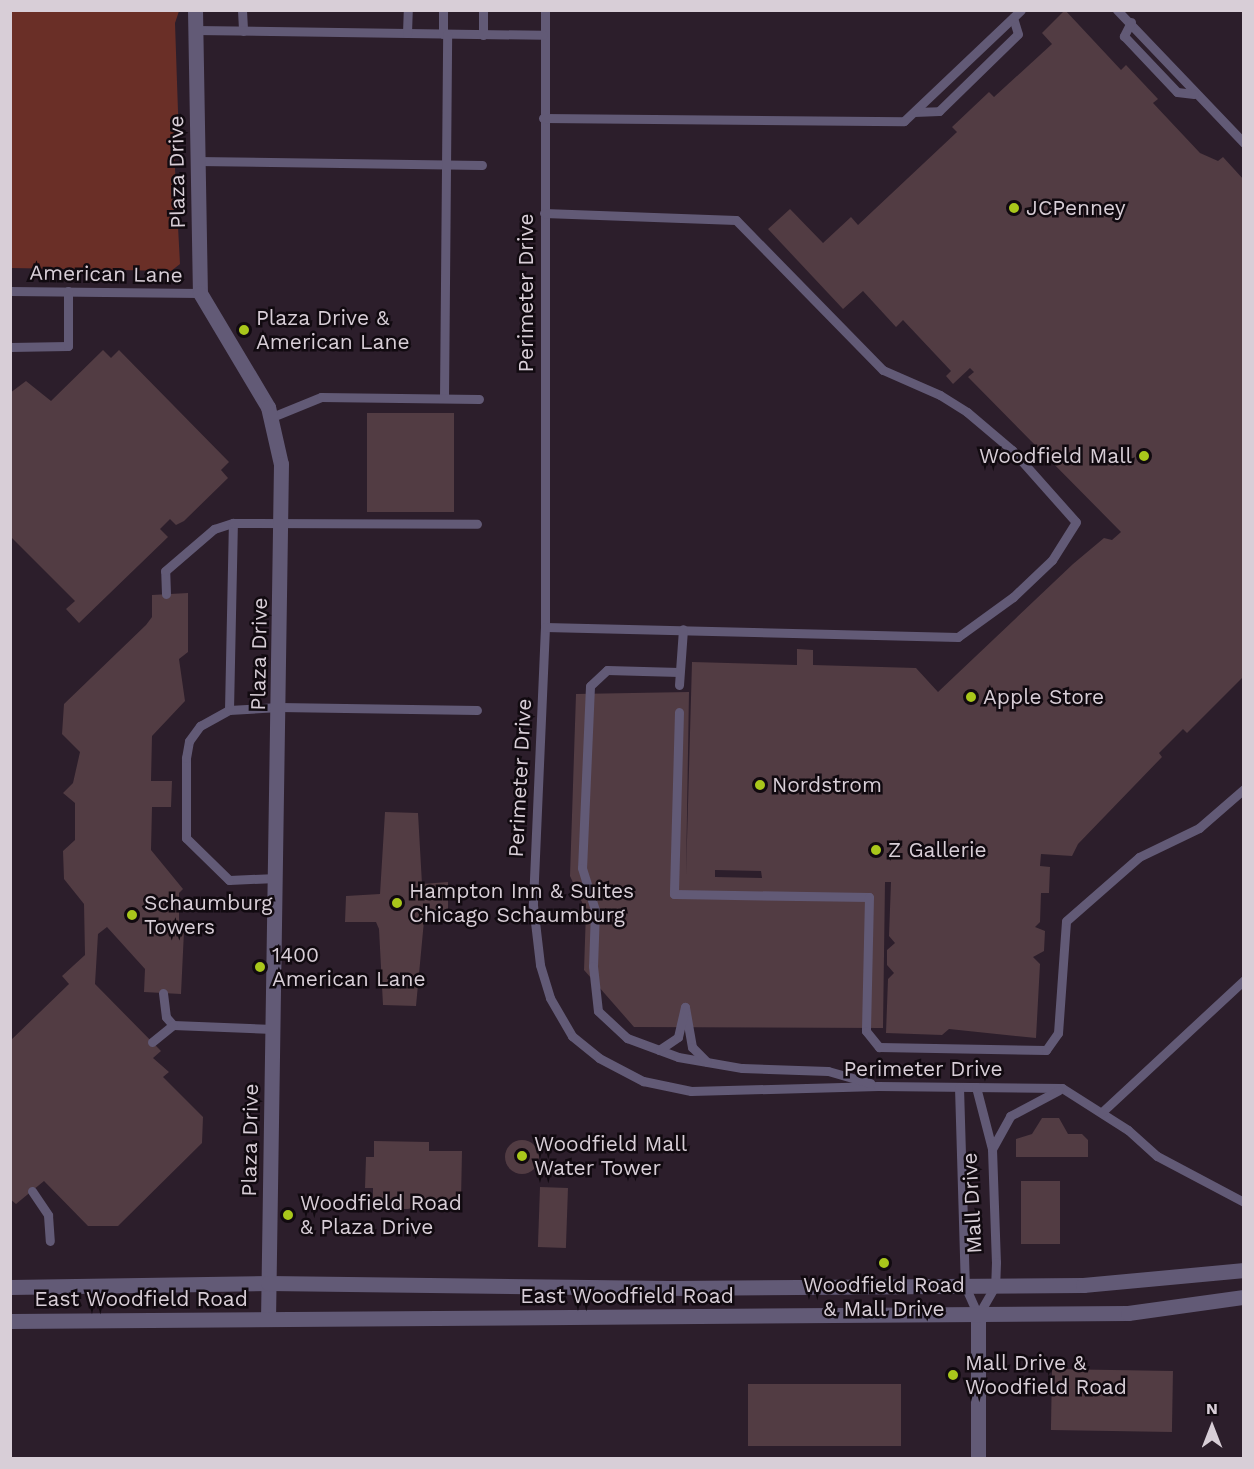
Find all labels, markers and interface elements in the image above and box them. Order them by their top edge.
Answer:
street label: Plaza Drive [163,115,191,229]
place label: JCPenney [1026,195,1125,221]
marker: JCPenney [1007,201,1021,215]
street label: Perimeter Drive [513,213,539,373]
street label: American Lane [29,260,183,288]
place label: Plaza Drive & American Lane [256,305,410,355]
marker: Plaza Drive & American Lane [237,323,251,337]
place label: Woodfield Mall [979,443,1132,469]
marker: Woodfield Mall [1137,449,1151,463]
street label: Plaza Drive [245,597,273,711]
place label: Apple Store [983,684,1104,710]
marker: Apple Store [964,690,978,704]
street label: Perimeter Drive [503,698,537,858]
place label: Nordstrom [772,772,882,798]
marker: Nordstrom [753,778,767,792]
place label: Z Gallerie [888,837,987,863]
marker: Z Gallerie [869,843,883,857]
place label: Hampton Inn & Suites Chicago Schaumburg [409,878,634,928]
place label: Schaumburg Towers [144,890,272,940]
marker: Hampton Inn & Suites Chicago Schaumburg [390,896,404,910]
marker: Schaumburg Towers [125,908,139,922]
place label: 1400 American Lane [272,942,426,992]
marker: 1400 American Lane [253,960,267,974]
street label: Perimeter Drive [843,1056,1003,1082]
street label: Plaza Drive [236,1083,264,1197]
place label: Woodfield Mall Water Tower [534,1131,687,1181]
marker: Woodfield Mall Water Tower [515,1149,529,1163]
street label: Mall Drive [957,1151,987,1255]
place label: Woodfield Road & Plaza Drive [300,1190,462,1240]
marker: Woodfield Road & Plaza Drive [281,1208,295,1222]
marker: Woodfield Road & Mall Drive [877,1256,891,1270]
place label: Woodfield Road & Mall Drive [803,1272,965,1322]
street label: East Woodfield Road [520,1283,734,1309]
street label: East Woodfield Road [34,1286,248,1312]
place label: Mall Drive & Woodfield Road [965,1350,1127,1400]
marker: Mall Drive & Woodfield Road [946,1368,960,1382]
north arrow [1182,1397,1242,1457]
text: N [1206,1399,1218,1418]

